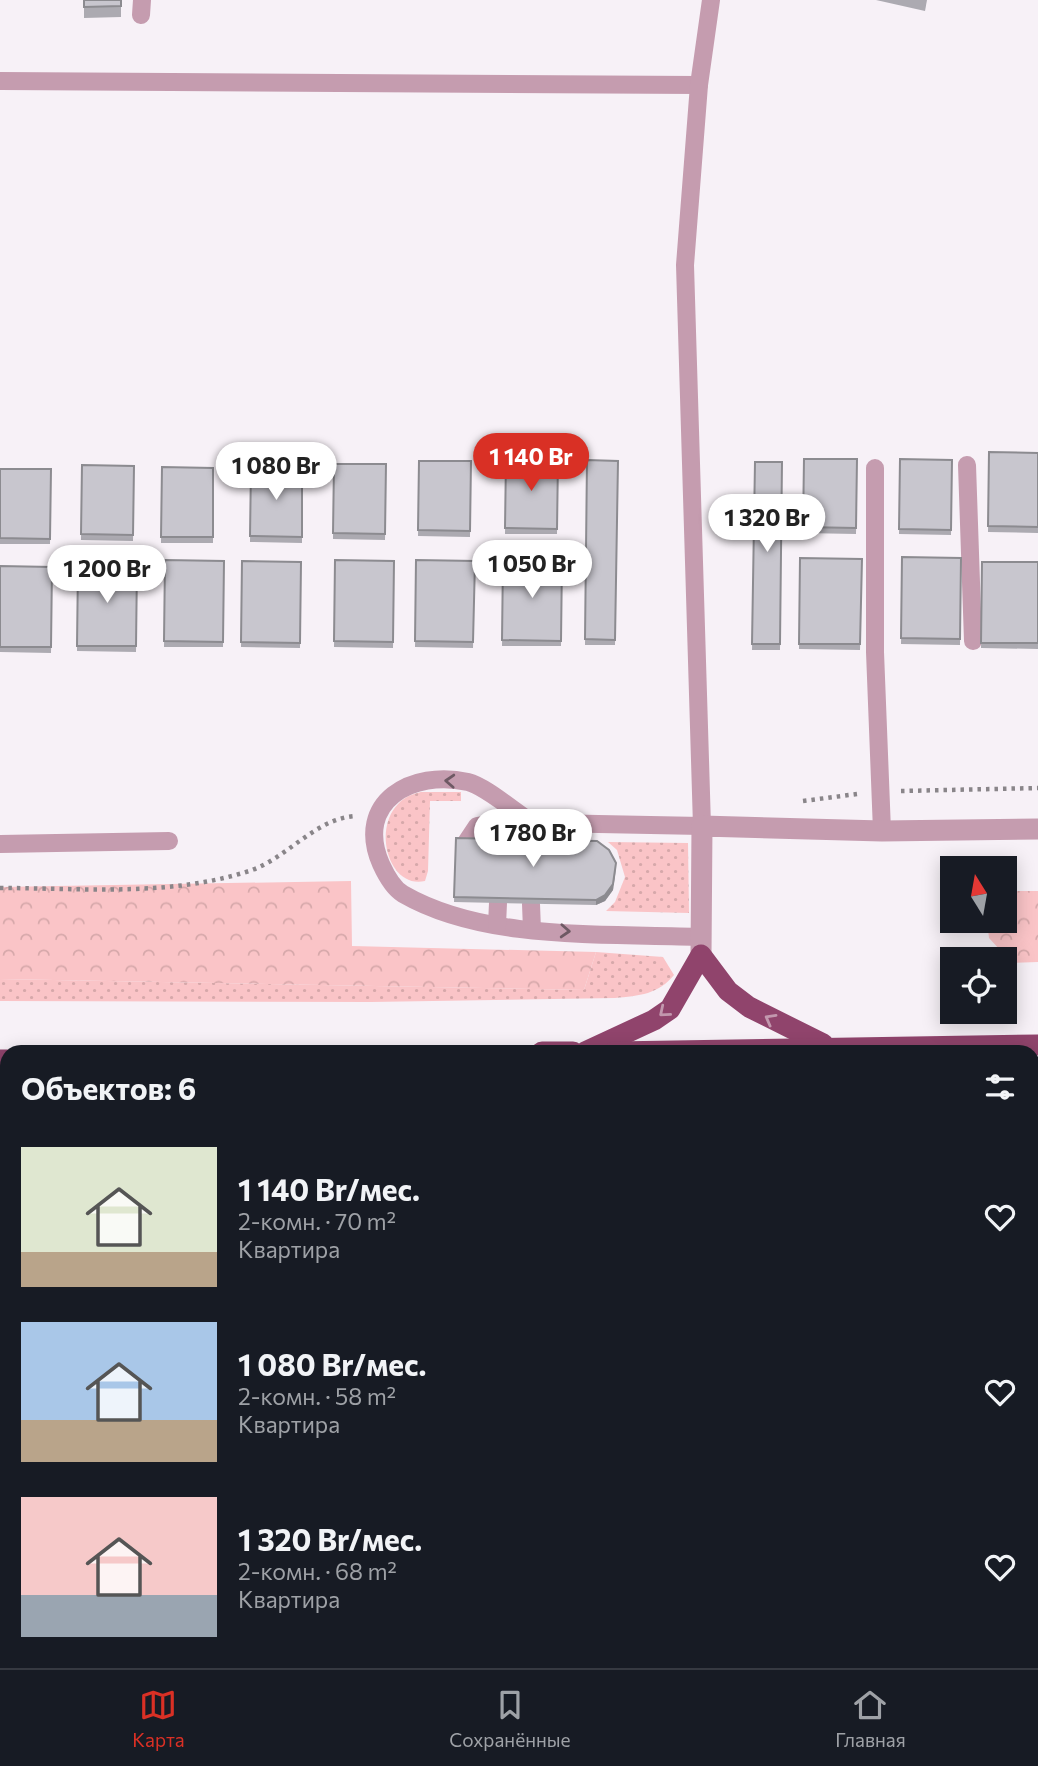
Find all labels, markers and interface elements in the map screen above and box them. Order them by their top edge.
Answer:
pin: 1 140 Br [459,434,603,493]
pin: 1 080 Br [204,442,348,502]
text: 1 140 Br [489,442,573,470]
text: 1 080 Br [232,451,320,479]
pin: 1 320 Br [695,494,839,554]
text: 1 320 Br [724,503,810,531]
pin: 1 050 Br [460,540,604,600]
pin: 1 200 Br [35,546,179,605]
text: 1 050 Br [488,549,576,577]
text: 1 200 Br [63,554,151,582]
one-way arrow [444,774,455,789]
pin: 1 780 Br [461,810,605,869]
text: 1 780 Br [490,818,576,846]
north arrow [940,856,1017,933]
map controls [940,856,1017,1024]
one-way arrow [560,924,571,939]
button: locate [940,947,1017,1024]
one-way arrow [660,1003,672,1016]
one-way arrow [764,1014,777,1027]
icon: filters [981,1068,1019,1106]
text: Объектов: 6 [21,1069,196,1106]
text: 1 140 Br/мес. [238,1170,420,1207]
icon: home [77,1175,161,1259]
icon: heart [981,1198,1019,1236]
text: 2-комн. · 70 m² [238,1207,396,1235]
text: Квартира [238,1235,340,1263]
text: 1 080 Br/мес. [238,1345,427,1382]
icon: home [77,1350,161,1434]
icon: heart [981,1373,1019,1411]
text: 2-комн. · 58 m² [238,1382,396,1410]
text: Квартира [238,1410,340,1438]
text: 1 320 Br/мес. [238,1520,422,1557]
icon: home [77,1525,161,1609]
icon: heart [981,1548,1019,1586]
text: 2-комн. · 68 m² [238,1557,397,1585]
text: Квартира [238,1585,340,1613]
tab: Карта [132,1686,185,1751]
tab: Сохранённые [449,1686,571,1751]
tab: Главная [835,1686,906,1751]

